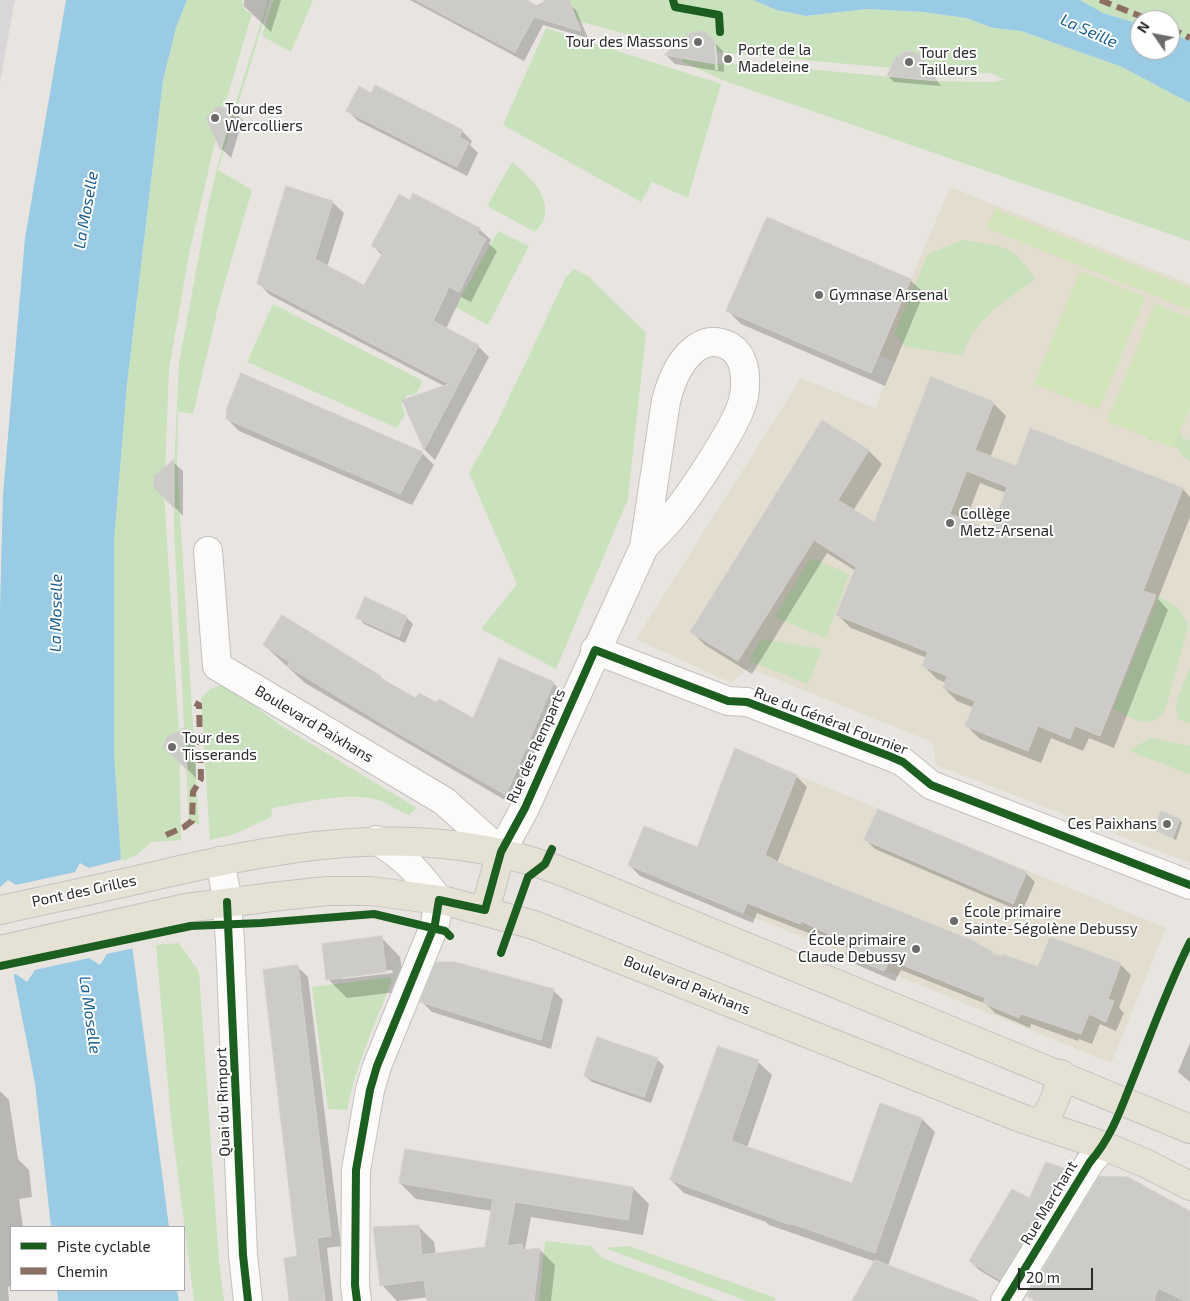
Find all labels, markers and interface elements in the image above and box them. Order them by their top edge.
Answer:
water label: La Seille [1058,10,1120,52]
north arrow [1130,10,1180,60]
text: N [1133,18,1153,36]
place label: Tour des Massons [565,33,688,51]
marker: Tour des Massons [692,36,704,48]
place label: Porte de la Madeleine [738,41,811,76]
place label: Tour des Tailleurs [919,44,977,79]
marker: Porte de la Madeleine [722,53,734,65]
marker: Tour des Tailleurs [903,56,915,68]
place label: Tour des Wercolliers [225,100,303,135]
marker: Tour des Wercolliers [209,112,221,124]
water label: La Moselle [70,170,102,250]
place label: Gymnase Arsenal [829,286,948,304]
marker: Gymnase Arsenal [813,289,825,301]
place label: Collège Metz-Arsenal [960,505,1053,540]
marker: Collège Metz-Arsenal [944,517,956,529]
water label: La Moselle [46,574,66,652]
street label: Boulevard Paixhans [252,682,376,766]
street label: Rue du Général Fournier [751,683,911,759]
street label: Rue des Remparts [503,686,569,806]
place label: Tour des Tisserands [182,729,257,764]
marker: Tour des Tisserands [166,741,178,753]
place label: Ces Paixhans [1067,815,1157,833]
marker: Ces Paixhans [1161,818,1173,830]
street label: Pont des Grilles [30,871,138,911]
place label: École primaire Sainte-Ségolène Debussy [964,903,1138,938]
marker: École primaire Sainte-Ségolène Debussy [948,915,960,927]
place label: École primaire Claude Debussy [798,931,906,966]
marker: École primaire Claude Debussy [910,943,922,955]
street label: Boulevard Paixhans [621,951,753,1019]
water label: La Moselle [75,975,105,1055]
street label: Quai du Rimport [212,1047,234,1157]
street label: Rue Marchant [1017,1158,1081,1248]
legend [10,1226,185,1291]
text: Piste cyclable [57,1237,151,1255]
scale bar [1020,1258,1095,1290]
text: Chemin [57,1262,108,1280]
text: 20 m [1026,1268,1060,1286]

